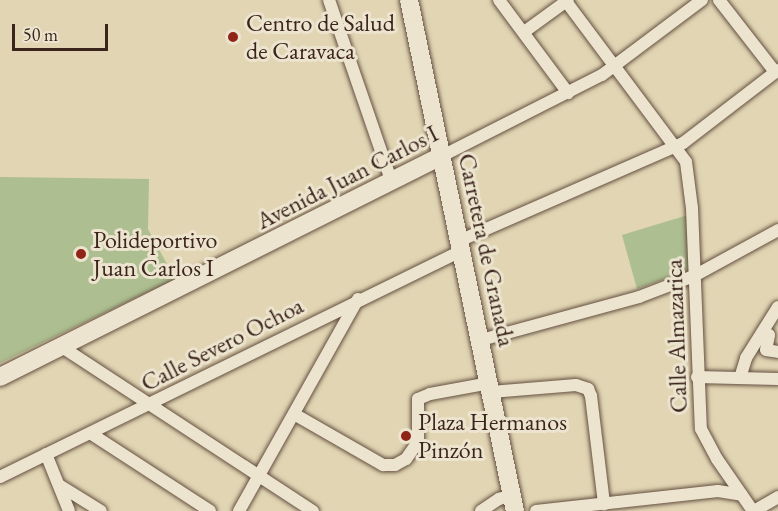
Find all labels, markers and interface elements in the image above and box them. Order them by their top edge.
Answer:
place label: Centro de Salud de Caravaca [246,9,395,65]
scale bar [15,12,111,50]
text: 50 m [23,23,58,46]
marker: Centro de Salud de Caravaca [224,28,242,46]
street label: Avenida Juan Carlos I [251,119,443,235]
street label: Carretera de Granada [452,151,522,349]
place label: Polideportivo Juan Carlos I [93,226,217,282]
marker: Polideportivo Juan Carlos I [74,247,88,261]
street label: Calle Almazarica [659,259,693,413]
street label: Calle Severo Ochoa [136,291,308,397]
place label: Plaza Hermanos Pinzón [418,408,567,464]
marker: Plaza Hermanos Pinzón [399,429,413,443]

